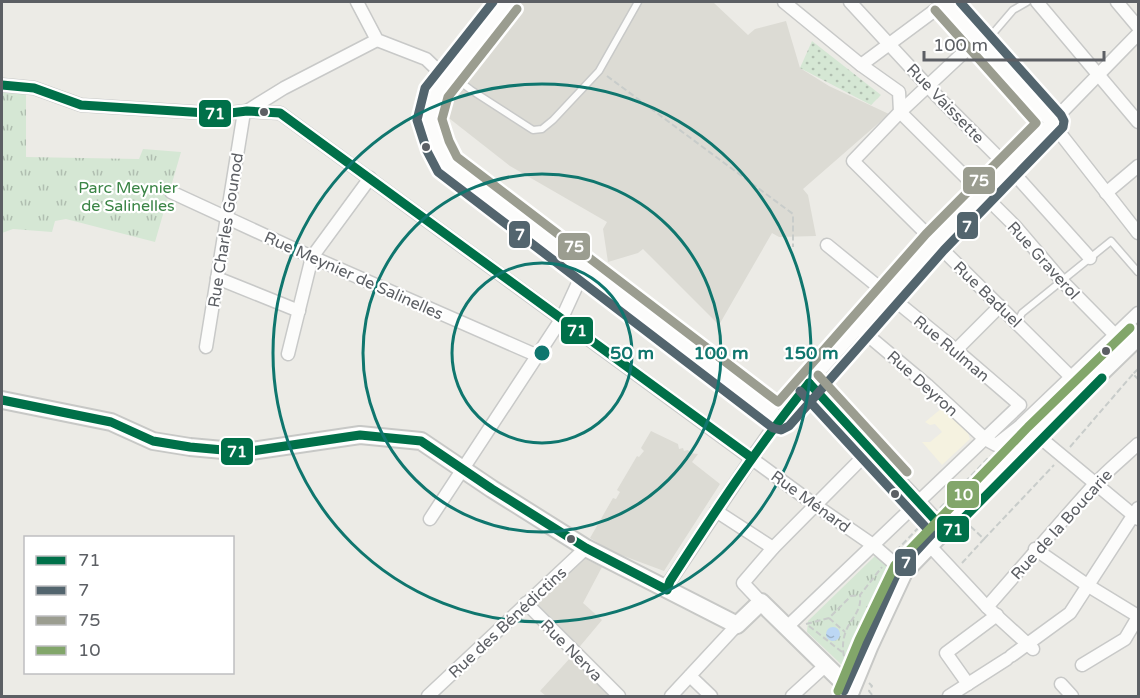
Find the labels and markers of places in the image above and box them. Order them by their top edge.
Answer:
unlabelled marker [258,106,270,118]
unlabelled marker [420,141,432,153]
centre of rings [532,343,552,363]
unlabelled marker [1100,345,1112,357]
unlabelled marker [889,488,901,500]
unlabelled marker [565,533,577,545]

